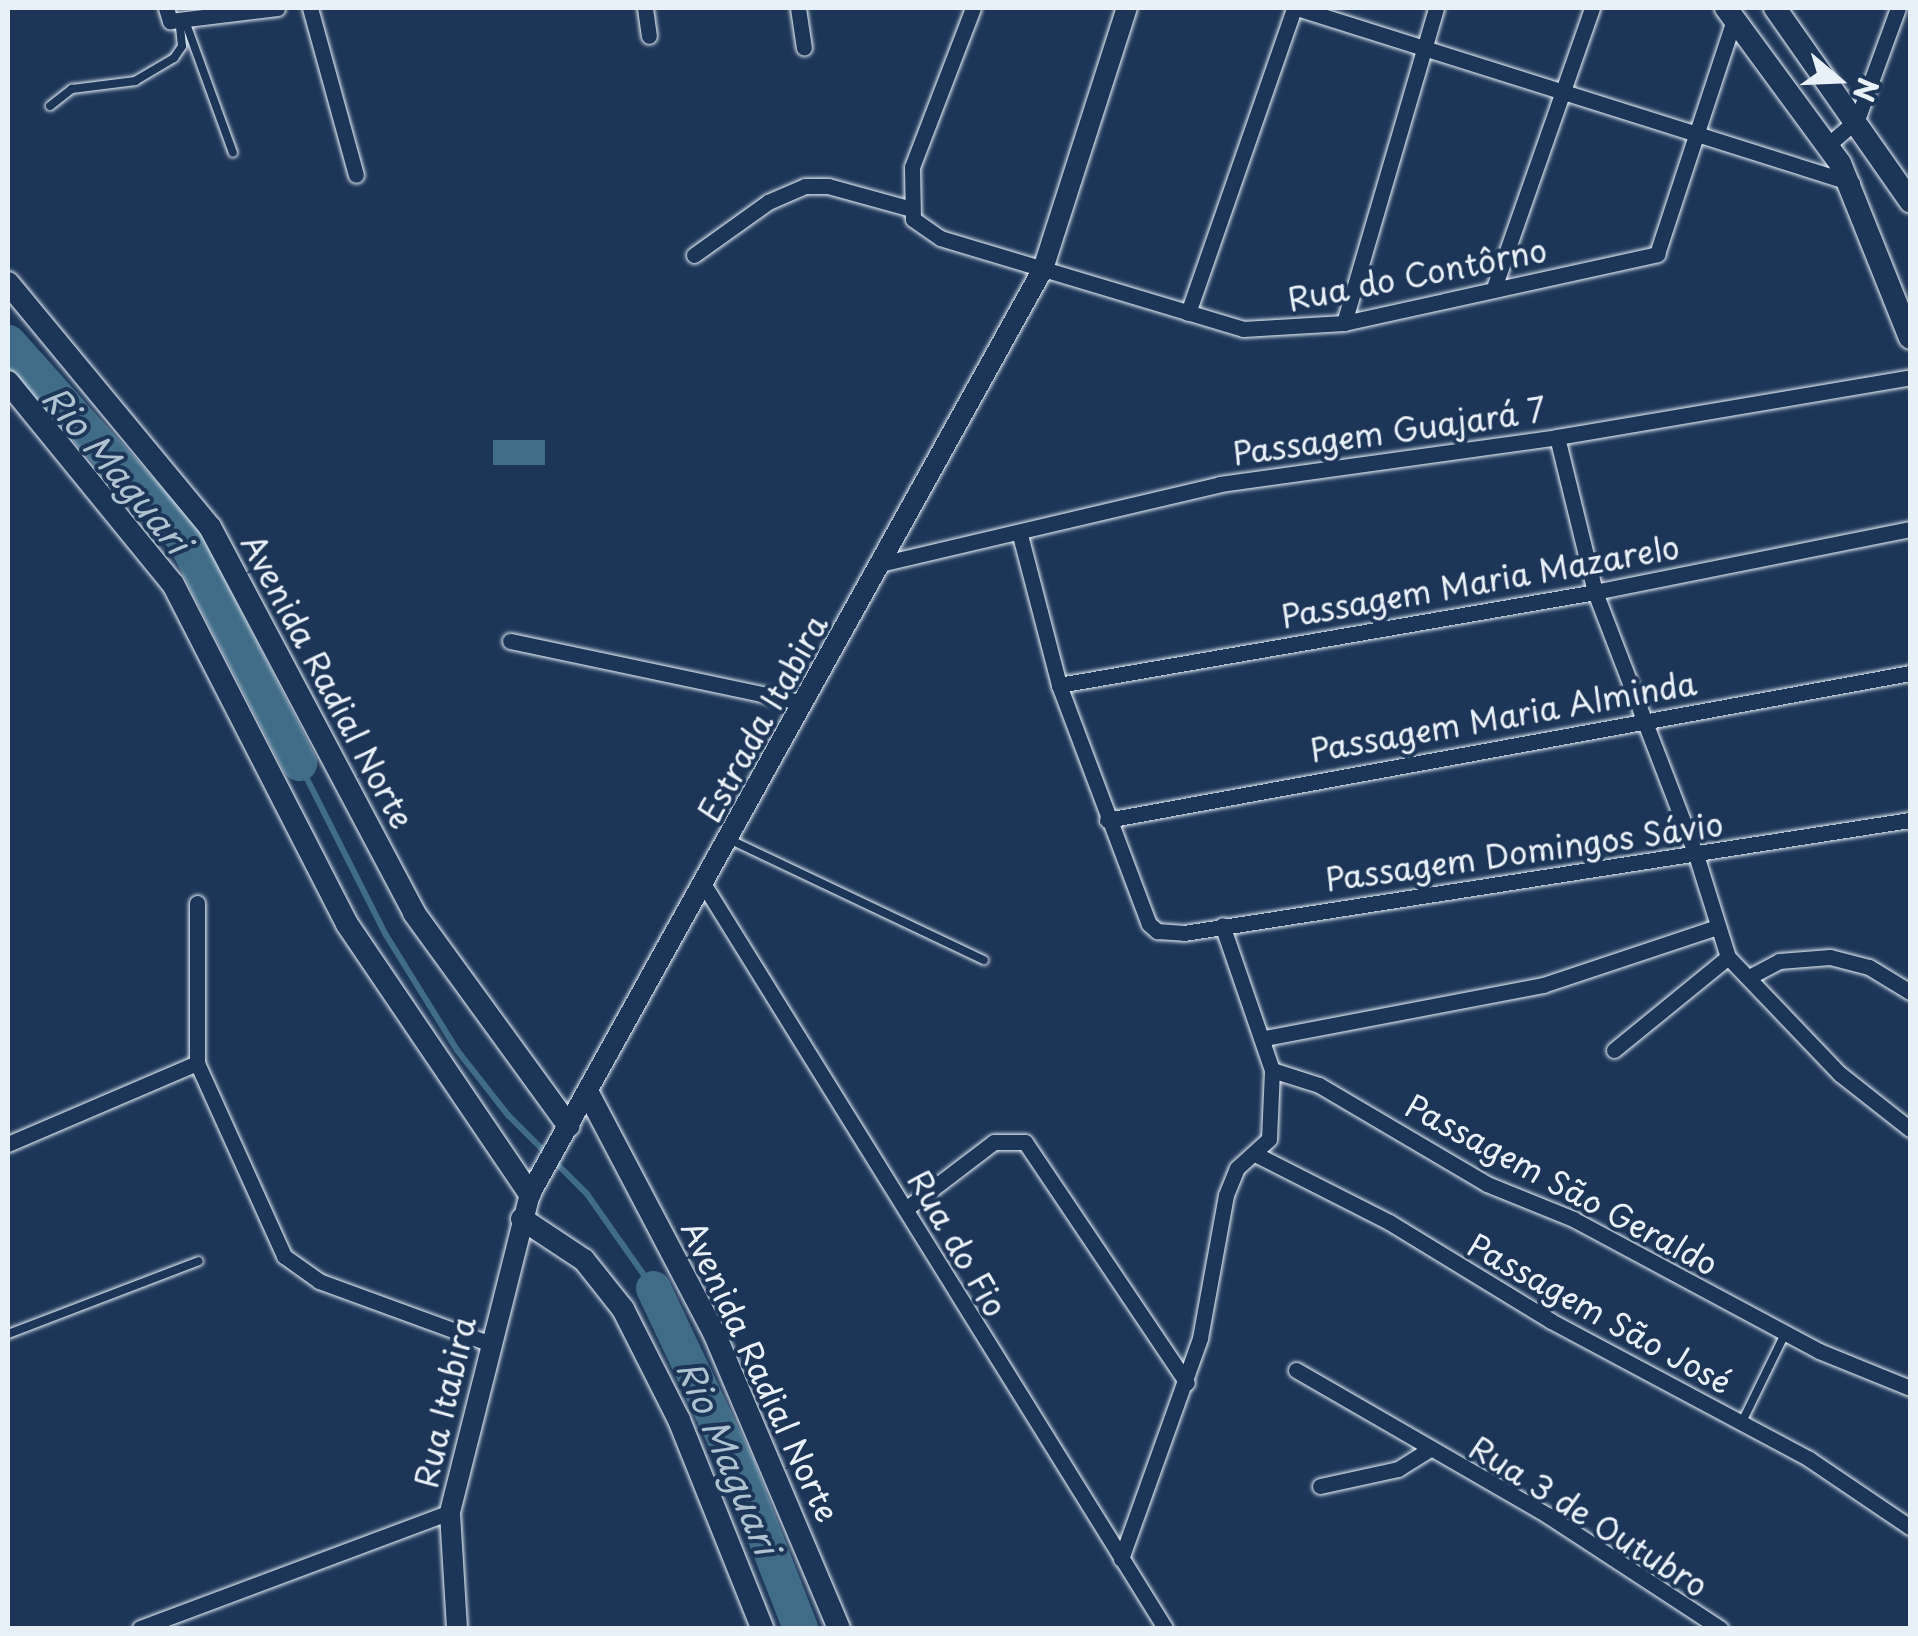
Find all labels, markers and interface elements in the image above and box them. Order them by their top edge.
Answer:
north arrow [1788,30,1888,130]
text: N [1843,72,1891,107]
street label: Rua do Contôrno [1284,230,1550,318]
water label: Rio Maguari [34,375,200,563]
street label: Passagem Guajará 7 [1228,390,1550,472]
street label: Avenida Radial Norte [234,527,422,835]
street label: Passagem Maria Mazarelo [1275,527,1685,635]
street label: Estrada Itabira [689,607,835,829]
street label: Passagem Maria Alminda [1305,663,1701,769]
street label: Passagem Domingos Sávio [1321,804,1727,898]
street label: Passagem São Geraldo [1397,1084,1727,1284]
street label: Rua do Fio [901,1163,1015,1323]
street label: Avenida Radial Norte [674,1215,848,1527]
street label: Passagem São José [1460,1224,1740,1402]
street label: Rua Itabira [406,1313,482,1491]
water label: Rio Maguari [669,1352,789,1562]
street label: Rua 3 de Outubro [1462,1427,1716,1605]

